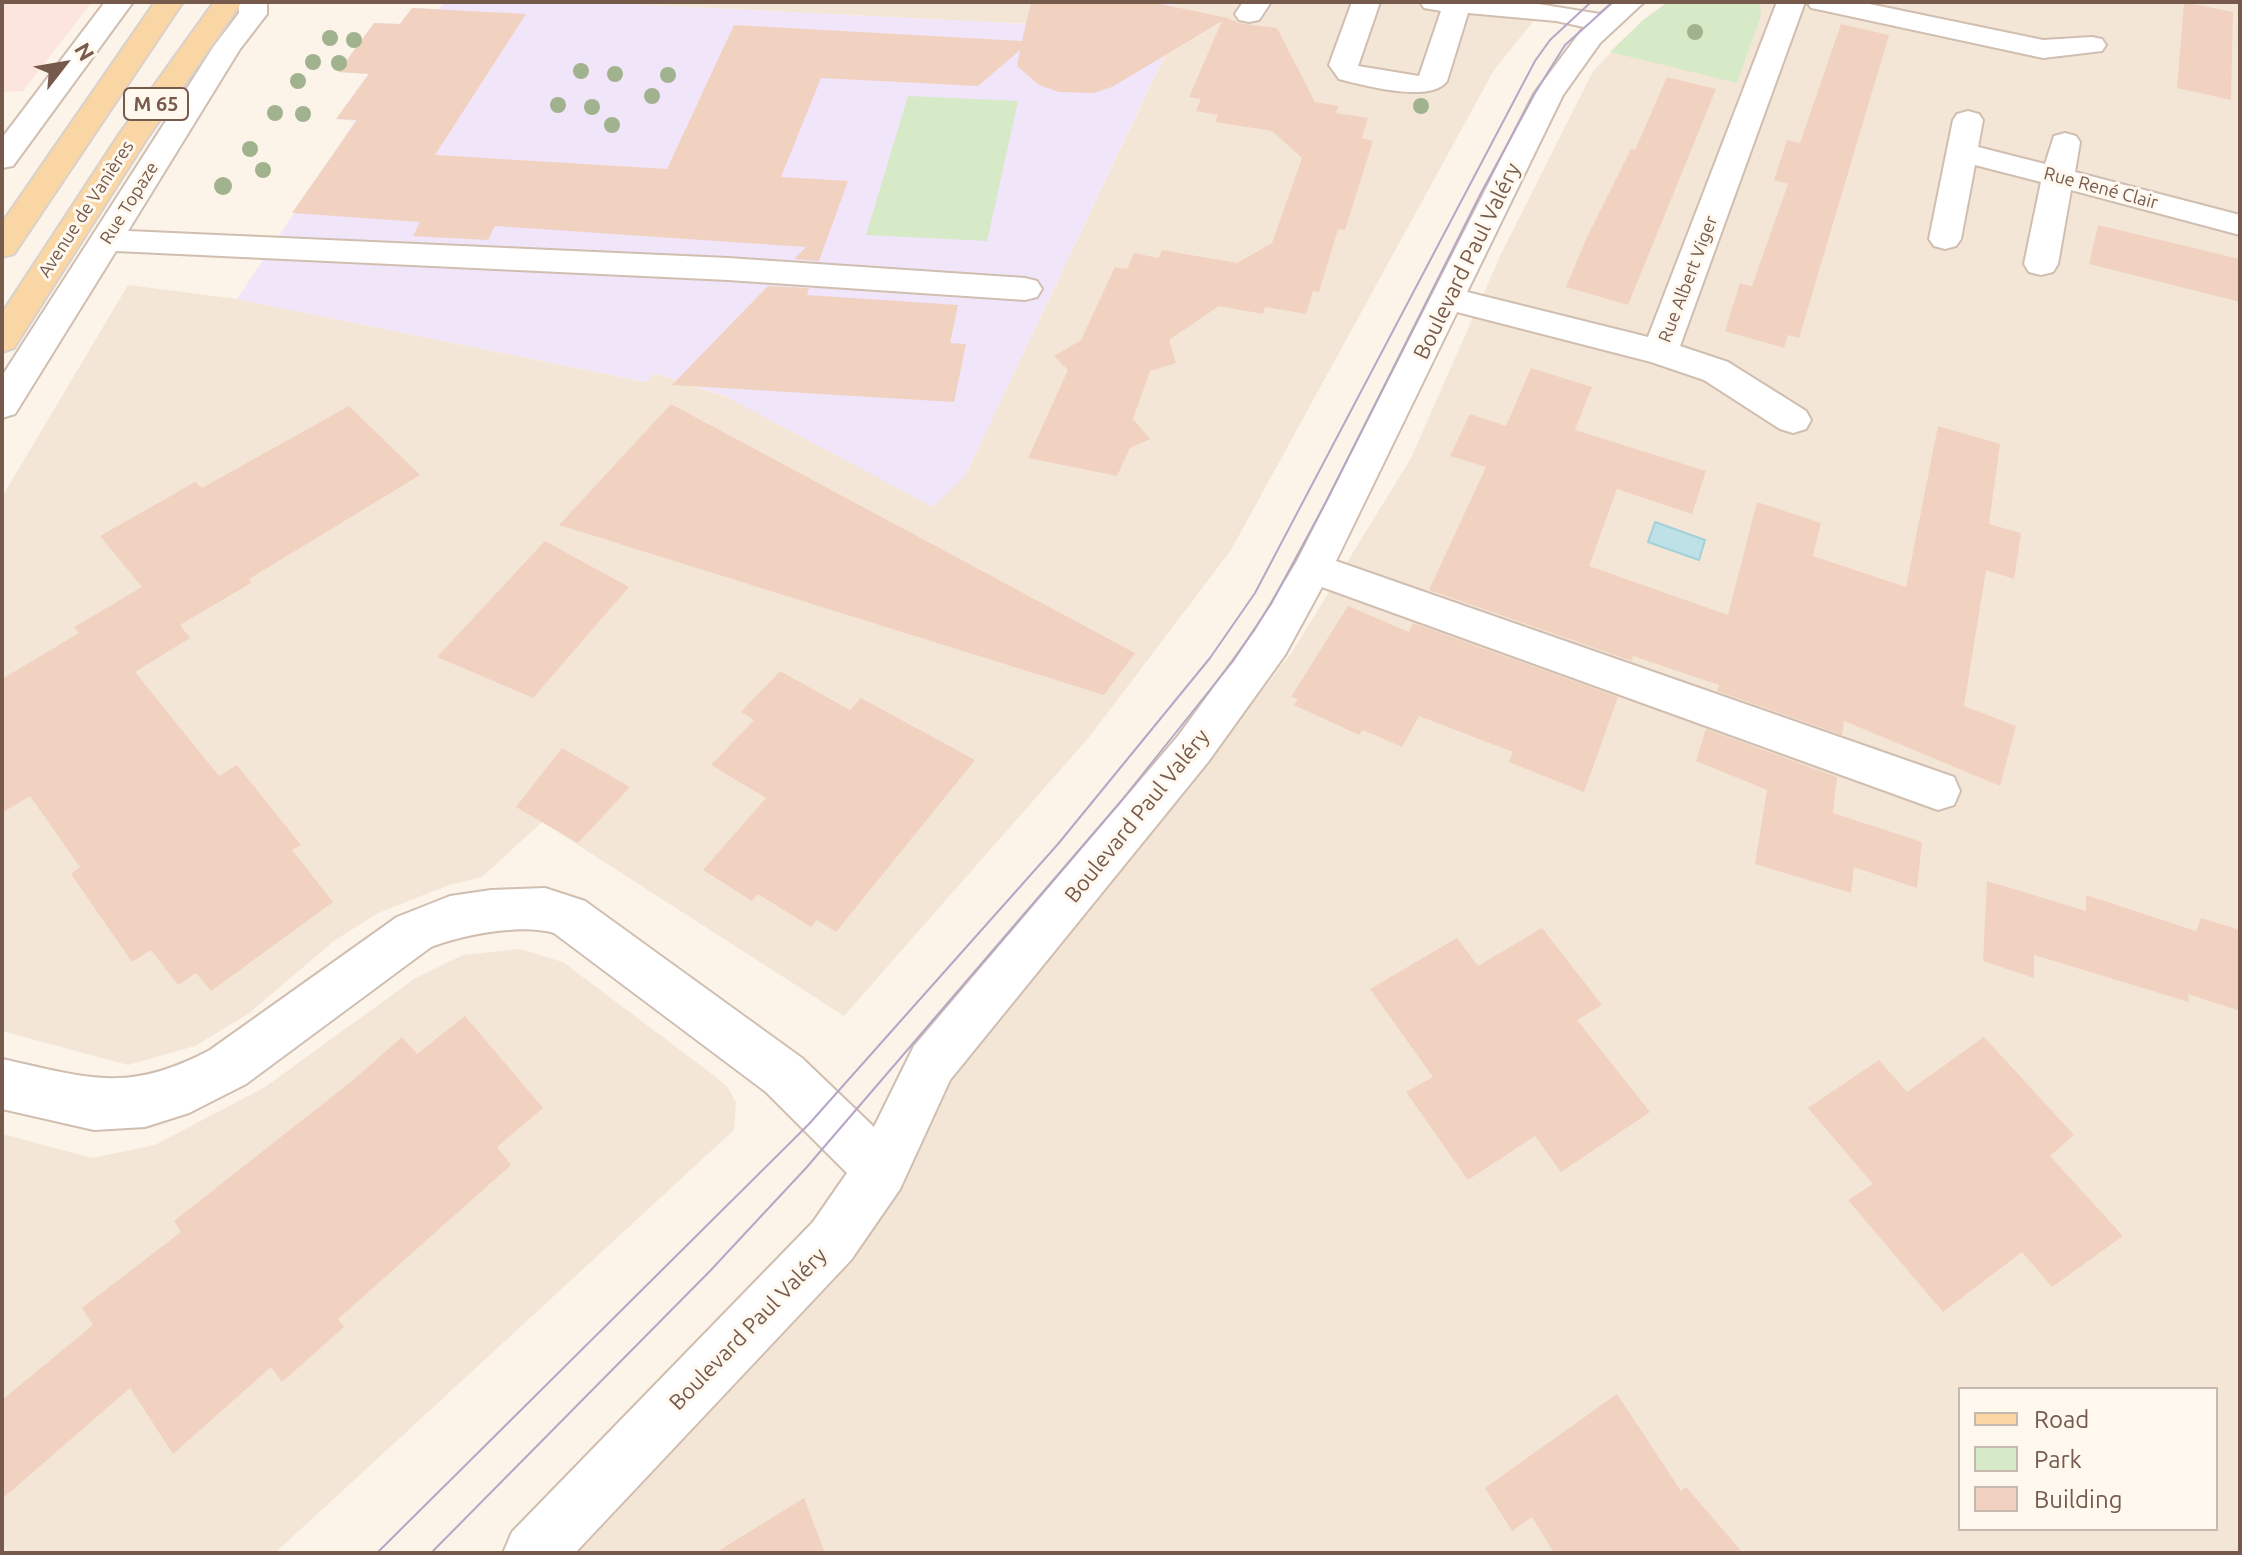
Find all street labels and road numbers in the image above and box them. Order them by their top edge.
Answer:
road number: M 65 [124,88,188,120]
street label: Avenue de Vanières [34,136,138,282]
street label: Rue Topaze [95,158,163,248]
street label: Boulevard Paul Valéry [1408,158,1526,364]
street label: Rue René Clair [2042,162,2160,214]
street label: Rue Albert Viger [1654,213,1722,345]
street label: Boulevard Paul Valéry [1059,724,1215,908]
street label: Boulevard Paul Valéry [664,1242,832,1416]

